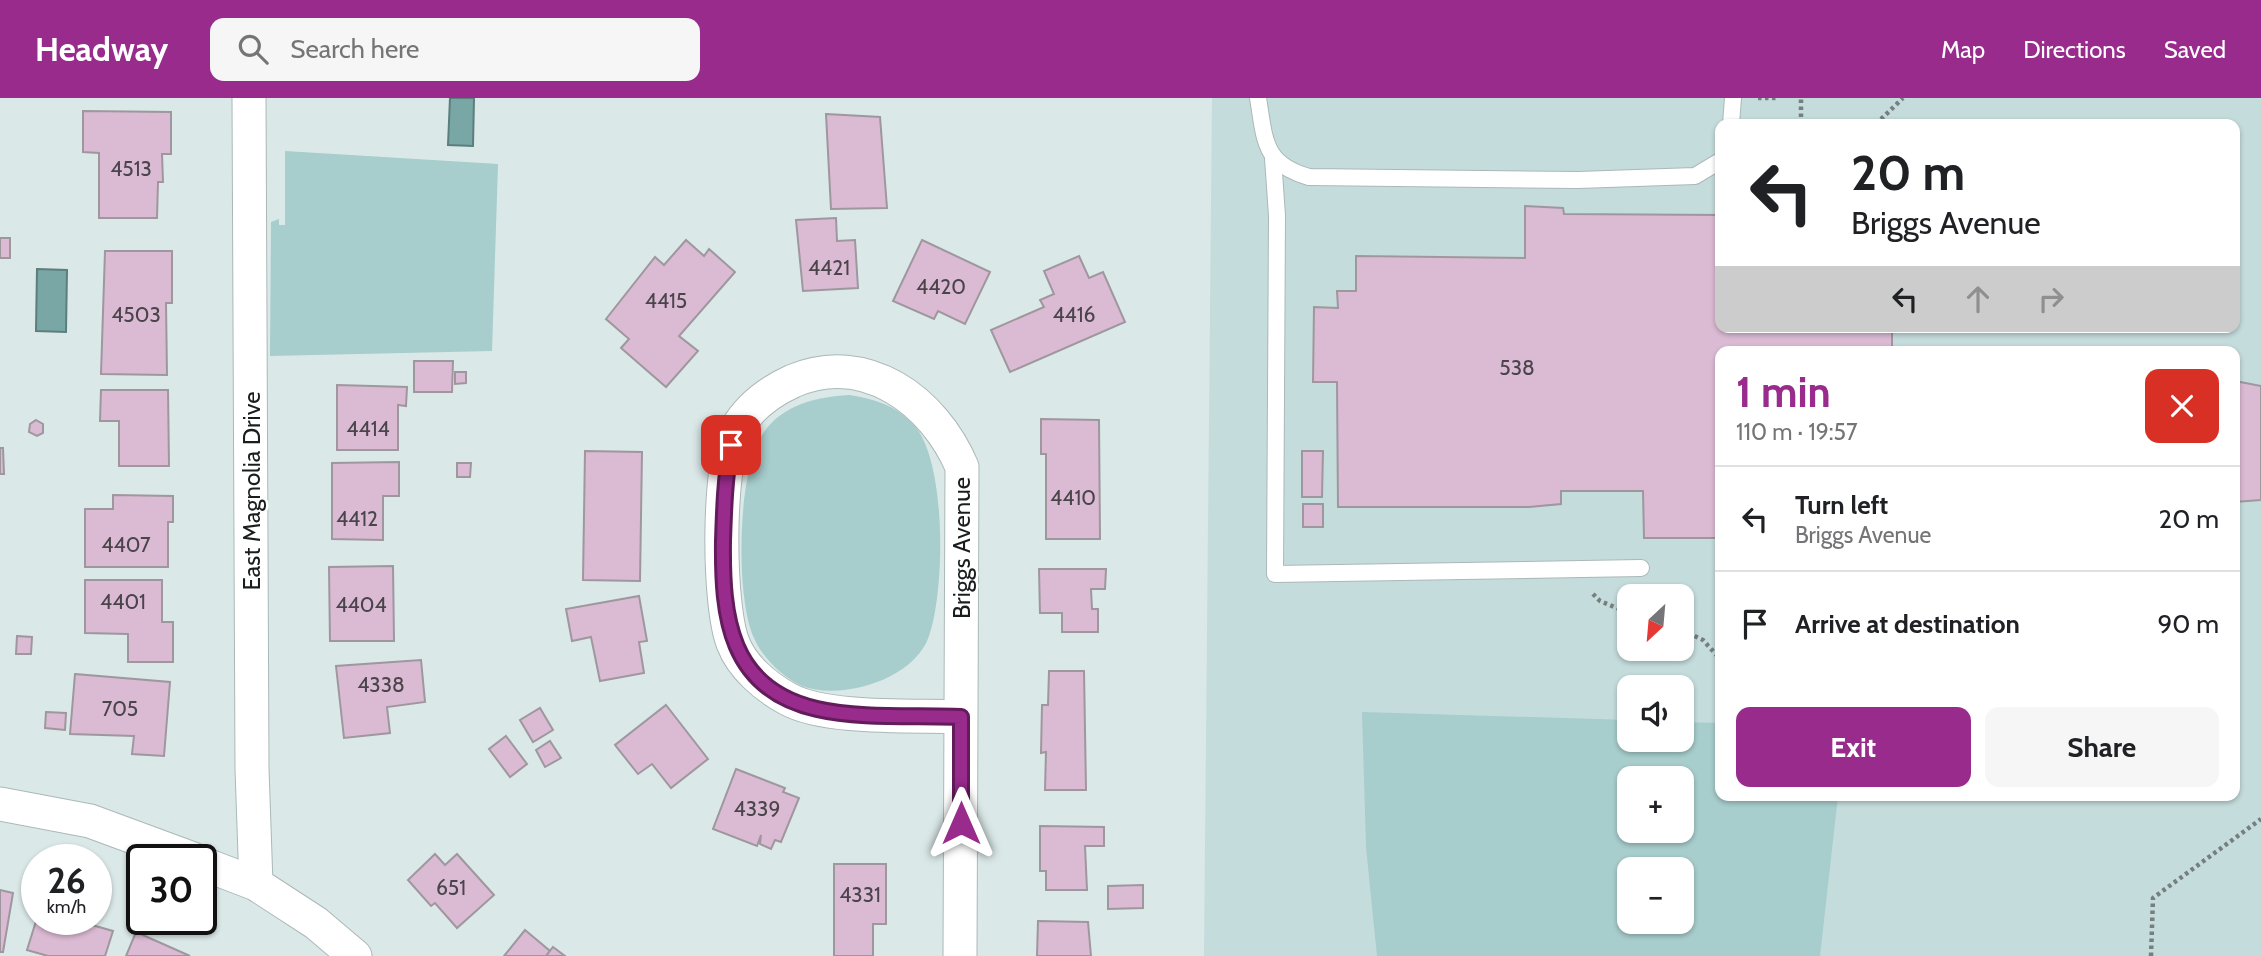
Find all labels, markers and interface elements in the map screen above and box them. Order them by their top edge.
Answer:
search box [210,18,700,81]
text: Headway [35,29,168,69]
icon: search [234,30,272,68]
text: Search here [290,33,419,65]
text: Map [1941,35,1985,64]
text: Directions [2023,35,2126,64]
text: Saved [2164,35,2226,64]
text: 20 m [1851,143,1965,202]
icon: left [1736,147,1827,238]
house number: 4513 [110,156,152,181]
text: Briggs Avenue [1851,203,2041,242]
house number: 4421 [808,255,850,280]
house number: 4420 [916,274,966,299]
icon: left [1886,280,1924,318]
icon: ahead [1959,280,1997,318]
icon: right [2032,280,2070,318]
house number: 4415 [645,288,687,313]
house number: 4503 [111,302,161,327]
house number: 4416 [1052,302,1096,327]
house number: 538 [1499,355,1535,380]
text: 1 min [1736,366,1831,418]
button: close [2145,369,2219,443]
street label: East Magnolia Drive [237,391,266,591]
pin [701,415,761,475]
house number: 4414 [346,416,390,441]
text: 110 m · 19:57 [1736,418,1858,446]
icon: arrive [712,426,750,464]
street label: Briggs Avenue [947,477,976,619]
house number: 4410 [1050,485,1096,510]
text: Turn left [1795,489,1888,521]
icon: left [1736,500,1774,538]
text: 20 m [2159,503,2219,535]
house number: 4412 [336,506,378,531]
text: Briggs Avenue [1795,521,1931,549]
house number: 4407 [101,532,151,557]
north arrow [1617,584,1694,662]
map controls [1617,584,1694,934]
house number: 4401 [100,589,146,614]
house number: 4404 [335,592,387,617]
icon: arrive [1736,605,1774,643]
text: Arrive at destination [1795,608,2020,640]
text: 90 m [2157,608,2219,640]
house number: 4338 [357,672,405,697]
button: sound [1617,675,1694,752]
house number: 705 [102,696,138,721]
button: Exit [1736,707,1971,787]
button: Share [1985,707,2219,787]
button: + [1617,766,1694,843]
position arrow [924,786,998,860]
house number: 4339 [734,796,780,821]
speed limit sign: 30 [126,844,217,935]
button: − [1617,857,1694,934]
text: 26 [47,859,86,902]
house number: 651 [436,875,466,900]
house number: 4331 [839,882,881,907]
text: km/h [47,896,86,918]

